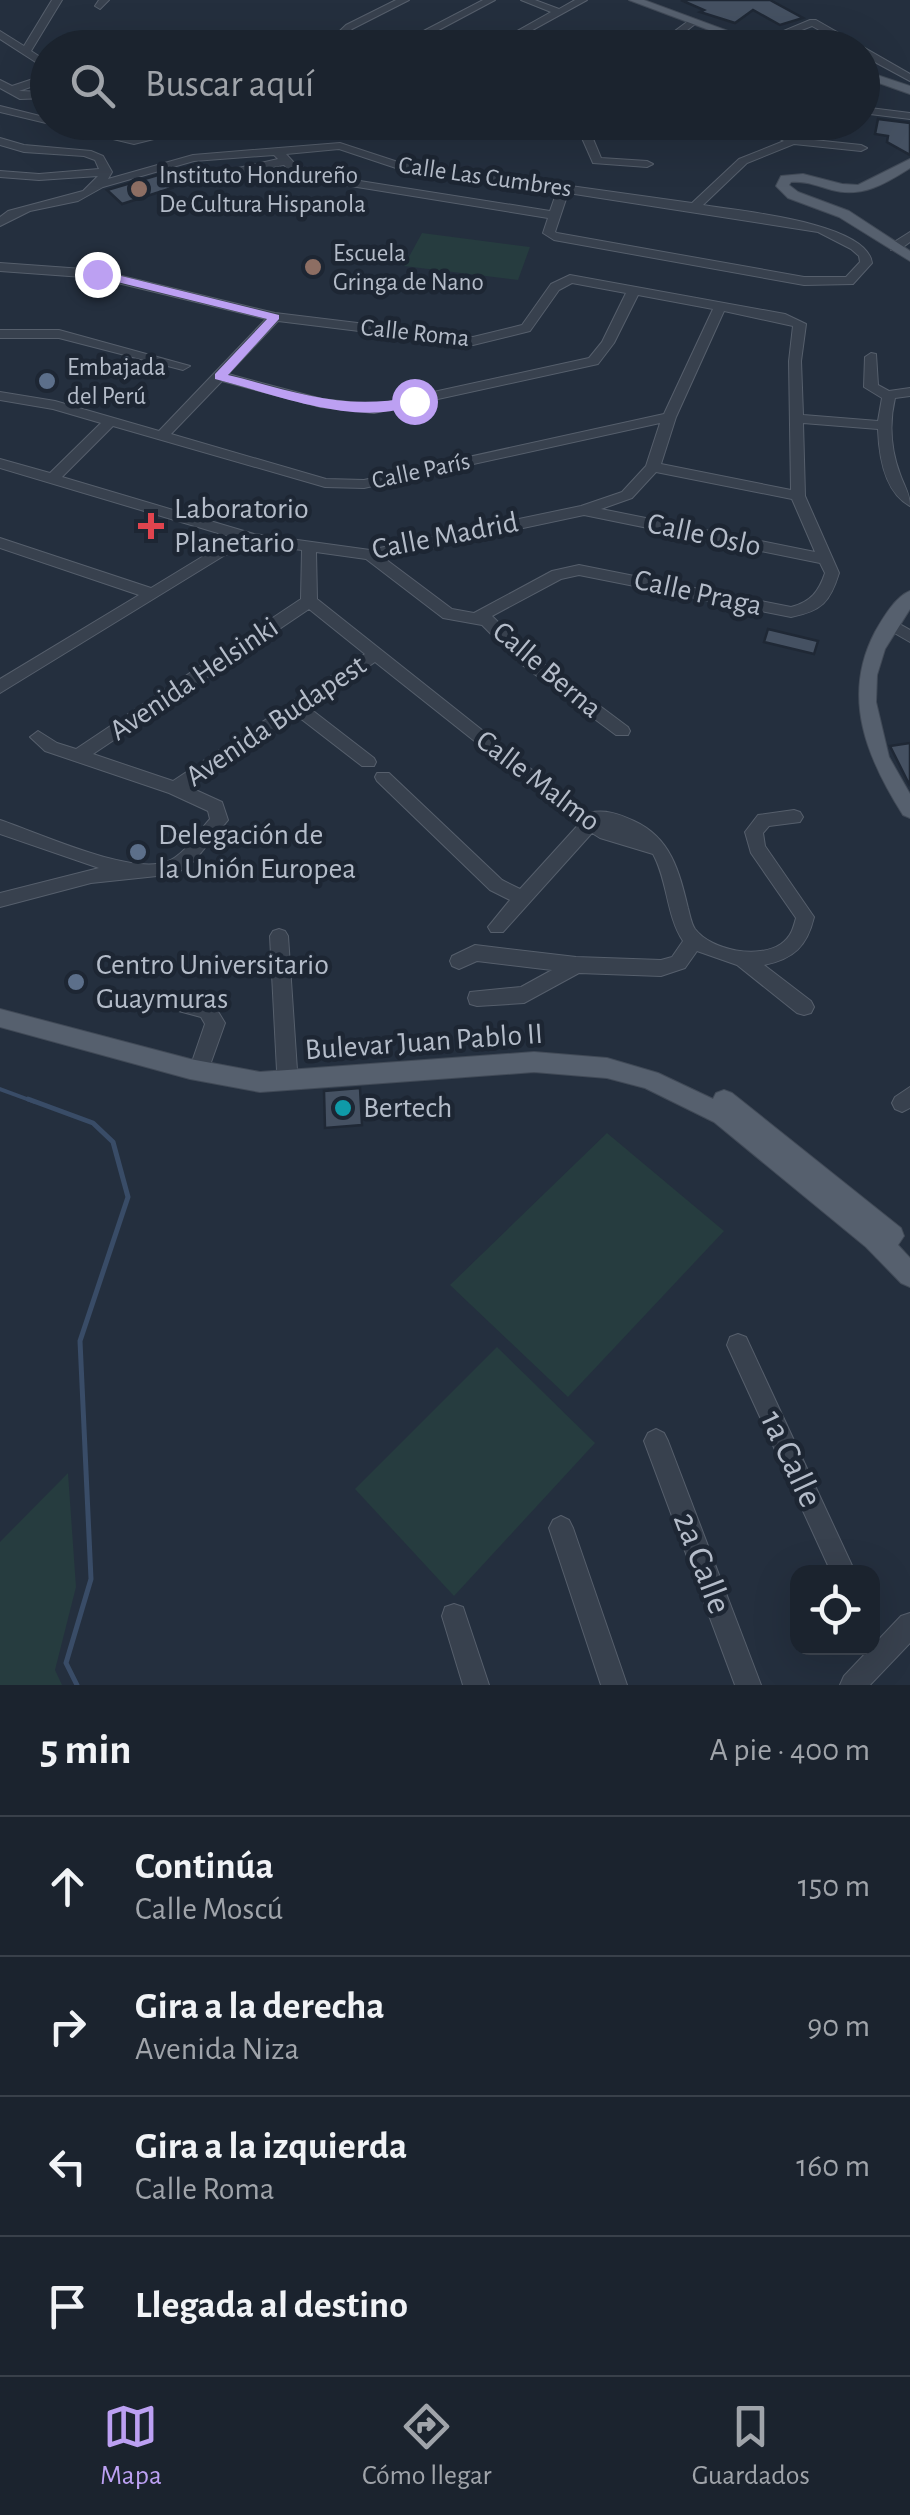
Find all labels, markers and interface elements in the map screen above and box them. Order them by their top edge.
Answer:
search box [30,30,880,140]
icon: search [65,58,120,113]
text: Buscar aquí [145,66,314,104]
street label: Calle Las Cumbres [397,152,573,202]
place label: Instituto Hondureño De Cultura Hispanola [159,163,366,217]
marker: Instituto Hondureño De Cultura Hispanola [128,178,150,200]
place label: Escuela Gringa de Nano [333,241,484,295]
route end [75,252,121,298]
marker: Escuela Gringa de Nano [302,256,324,278]
street label: Calle Roma [359,315,471,351]
place label: Embajada del Perú [67,355,166,409]
marker: Embajada del Perú [36,370,58,392]
route start [392,379,438,425]
street label: Calle París [370,448,472,494]
place label: Laboratorio Planetario [174,494,309,558]
street label: Calle Madrid [369,507,521,565]
street label: Calle Oslo [644,508,764,562]
marker: Laboratorio Planetario [138,513,164,539]
street label: Calle Praga [632,565,764,621]
street label: Avenida Helsinki [104,612,284,746]
street label: Calle Berna [487,616,607,724]
street label: Avenida Budapest [180,649,372,792]
street label: Calle Malmo [470,725,606,837]
place label: Delegación de la Unión Europea [158,820,356,884]
marker: Delegación de la Unión Europea [127,841,149,863]
place label: Centro Universitario Guaymuras [96,950,329,1014]
marker: Centro Universitario Guaymuras [65,971,87,993]
street label: Bulevar Juan Pablo II [304,1019,544,1065]
place label: Bertech [363,1093,452,1123]
marker: Bertech [332,1097,354,1119]
street label: 1a Calle [754,1405,828,1513]
street label: 2a Calle [667,1507,737,1619]
map controls [790,1565,880,1655]
button: locate [790,1565,880,1655]
text: 5 min [40,1729,132,1771]
text: A pie · 400 m [709,1734,870,1766]
text: Continúa [135,1848,274,1886]
icon: ahead [40,1859,95,1914]
text: 150 m [798,1870,870,1902]
text: Calle Moscú [135,1893,283,1925]
text: Gira a la derecha [135,1988,385,2026]
icon: right [40,1999,95,2054]
text: 90 m [807,2010,870,2042]
text: Avenida Niza [135,2033,299,2065]
text: Gira a la izquierda [135,2128,407,2166]
icon: left [40,2139,95,2194]
text: 160 m [796,2150,870,2182]
text: Calle Roma [135,2173,275,2205]
icon: arrive [40,2279,95,2334]
text: Llegada al destino [135,2287,408,2325]
tab: Mapa [100,2399,162,2493]
tab: Cómo llegar [362,2399,492,2493]
tab: Guardados [692,2399,810,2493]

